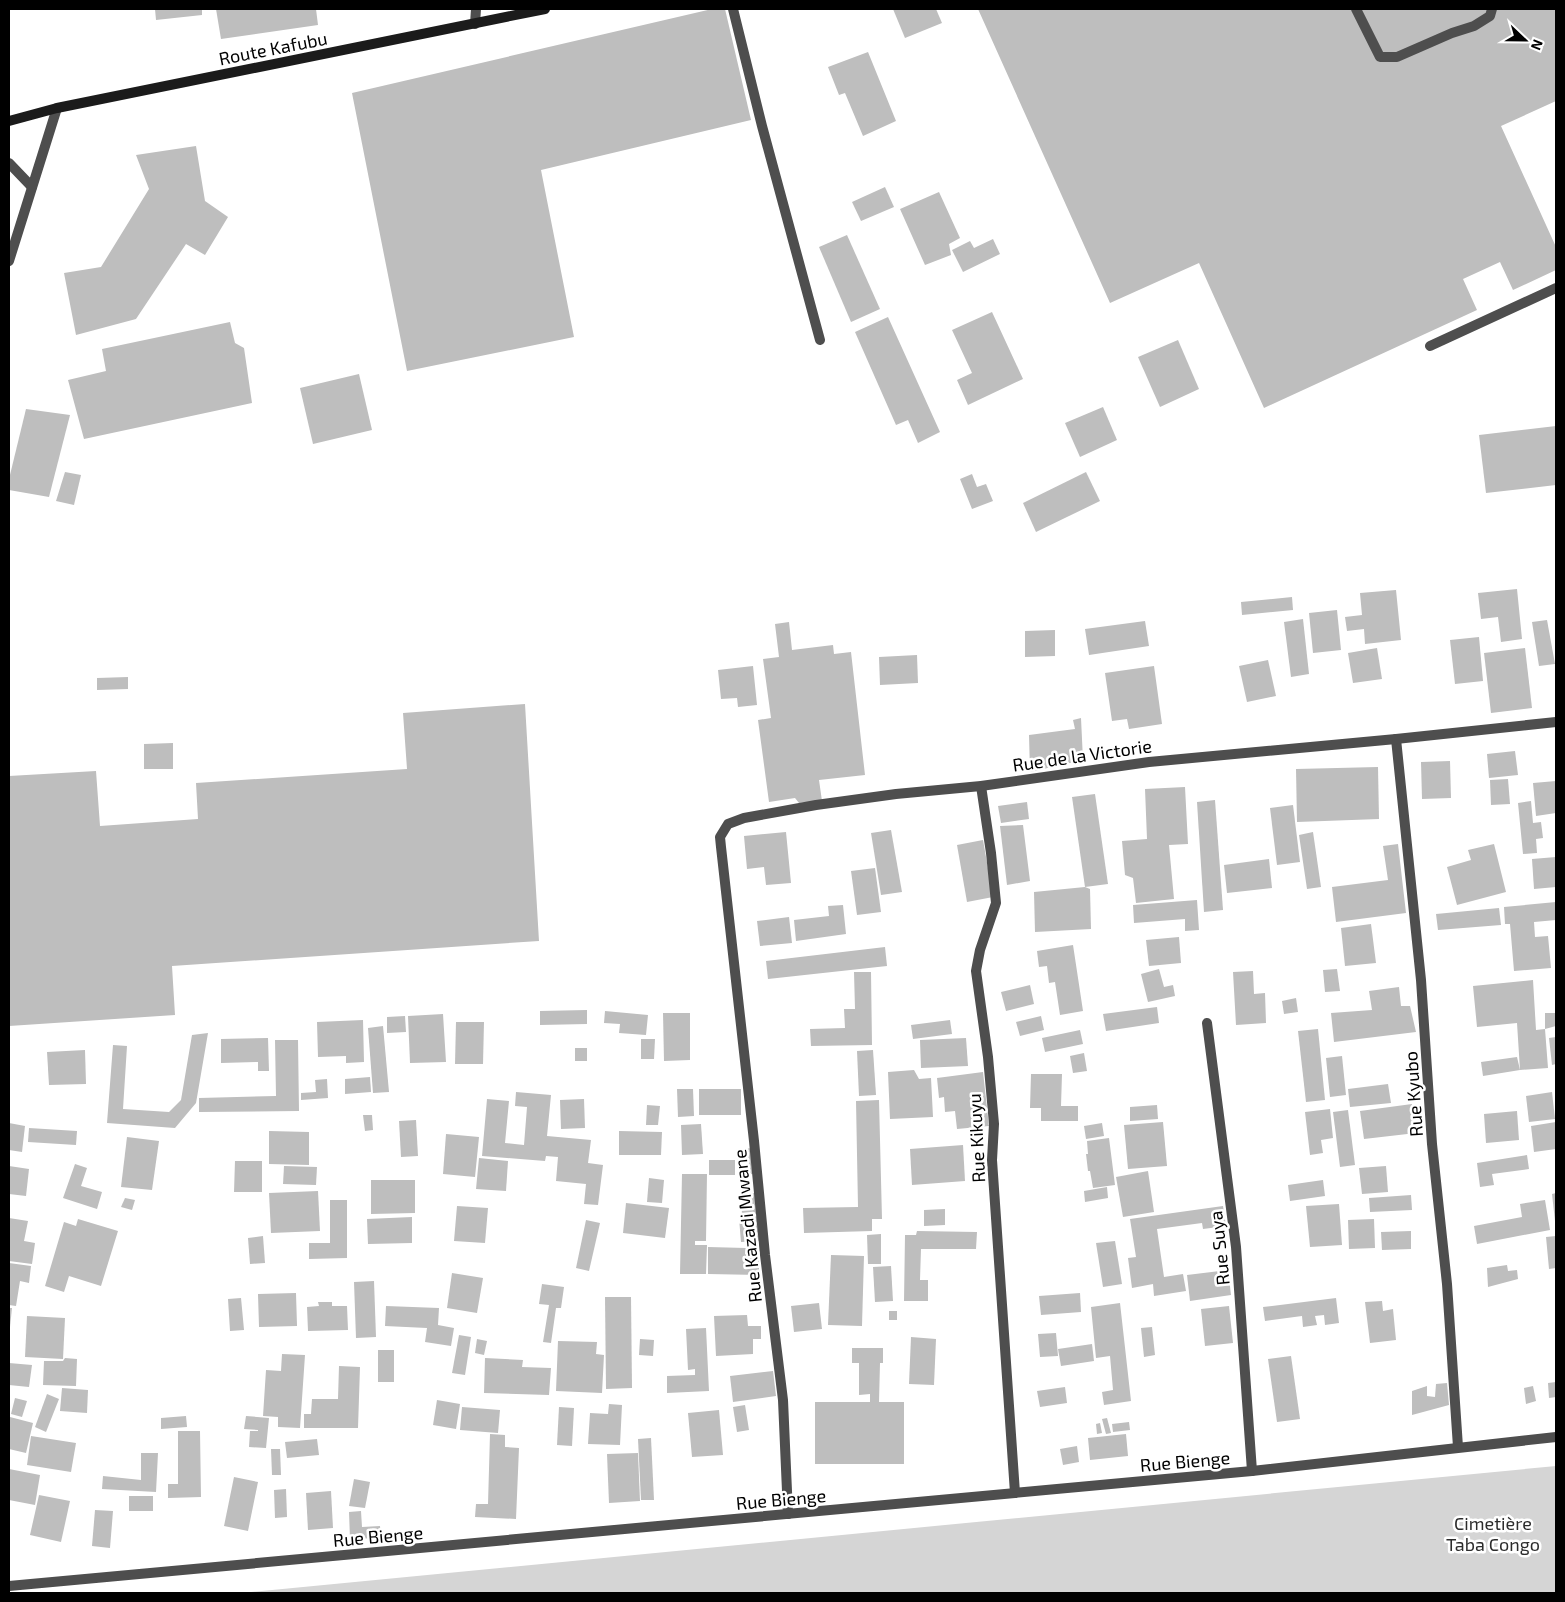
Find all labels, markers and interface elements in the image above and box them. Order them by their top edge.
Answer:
north arrow [1500,15,1550,65]
street label: Route Kafubu [217,27,329,69]
text: N [1528,37,1547,53]
street label: Rue de la Victorie [1011,734,1153,776]
street label: Rue Kyubo [1399,1051,1427,1137]
street label: Rue Kikuyu [963,1093,989,1183]
street label: Rue Kazadi Mwane [728,1148,766,1304]
street label: Rue Suya [1204,1210,1234,1286]
street label: Rue Bienge [1139,1446,1231,1476]
street label: Rue Bienge [735,1484,827,1514]
park label: Cimetière Taba Congo [1446,1512,1540,1555]
street label: Rue Bienge [332,1521,424,1551]

